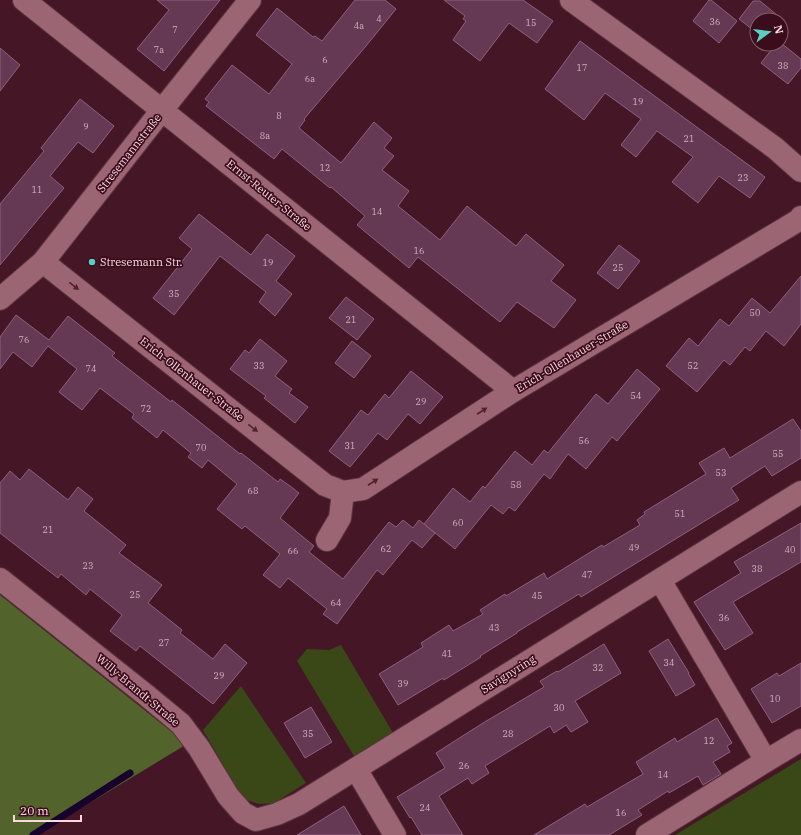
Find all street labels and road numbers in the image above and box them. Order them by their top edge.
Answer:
street label: Stresemannstraße [94,111,164,195]
street label: Ernst-Reuter-Straße [224,157,314,234]
street label: Erich-Ollenhauer-Straße [513,317,631,395]
street label: Erich-Ollenhauer-Straße [137,334,247,424]
street label: Willy-Brandt-Straße [93,651,183,729]
street label: Savignyring [478,652,538,696]

